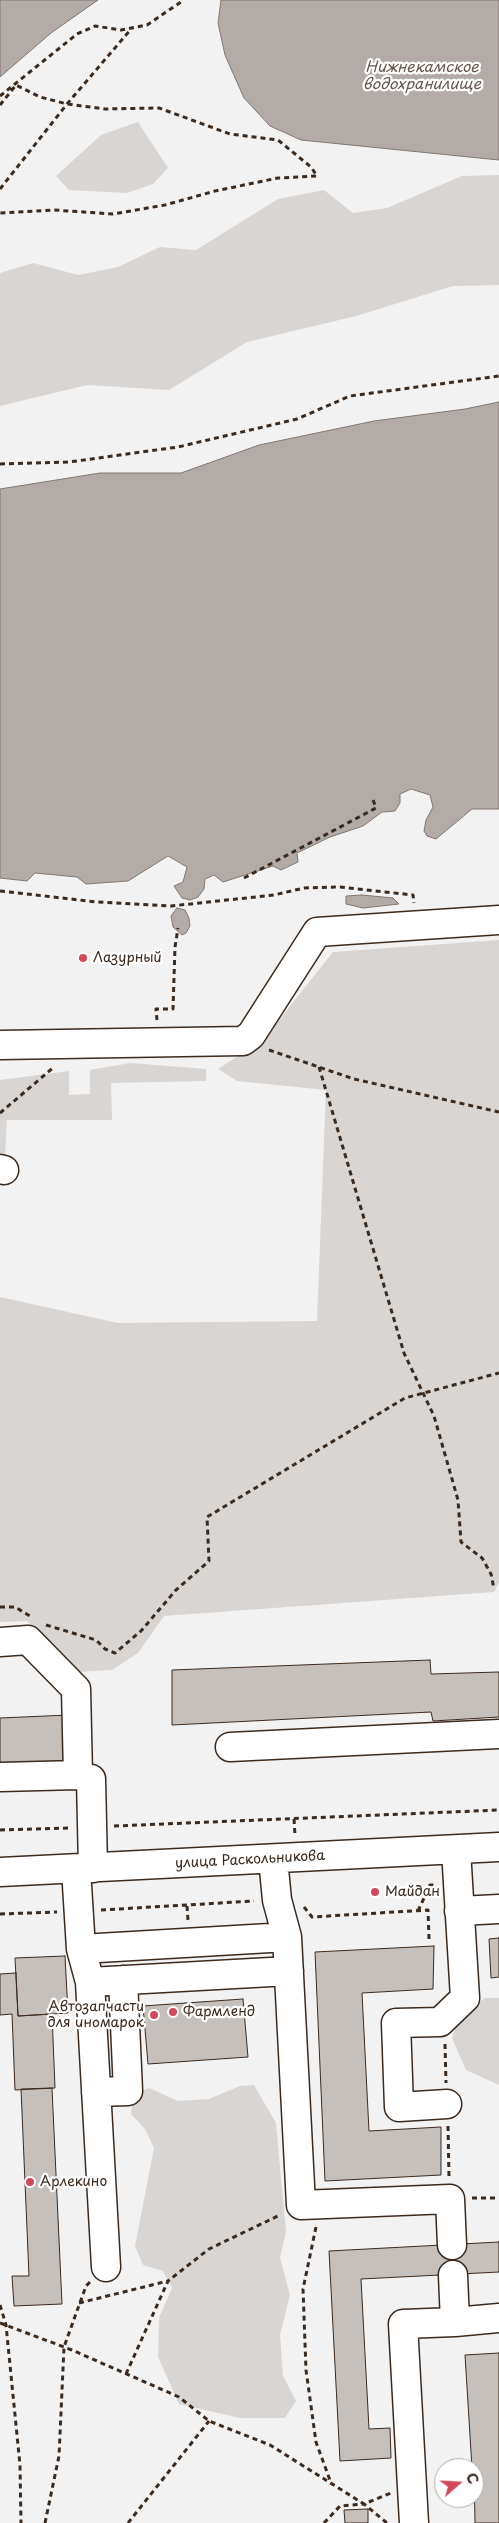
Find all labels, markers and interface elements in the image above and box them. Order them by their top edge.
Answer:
water label: Нижнекамское водохранилище [363,59,481,94]
place label: Лазурный [93,950,162,966]
marker: Лазурный [77,952,89,964]
street label: улица Раскольникова [175,1848,325,1872]
place label: Майдан [385,1884,440,1900]
marker: Майдан [369,1886,381,1898]
place label: Автозапчасти для иномарок [48,1999,144,2031]
place label: Фармленд [183,2004,255,2020]
marker: Фармленд [167,2006,179,2018]
marker: Автозапчасти для иномарок [148,2009,160,2021]
place label: Арлекино [40,2174,107,2190]
marker: Арлекино [24,2176,36,2188]
north arrow [434,2458,484,2508]
text: С [461,2470,484,2487]

